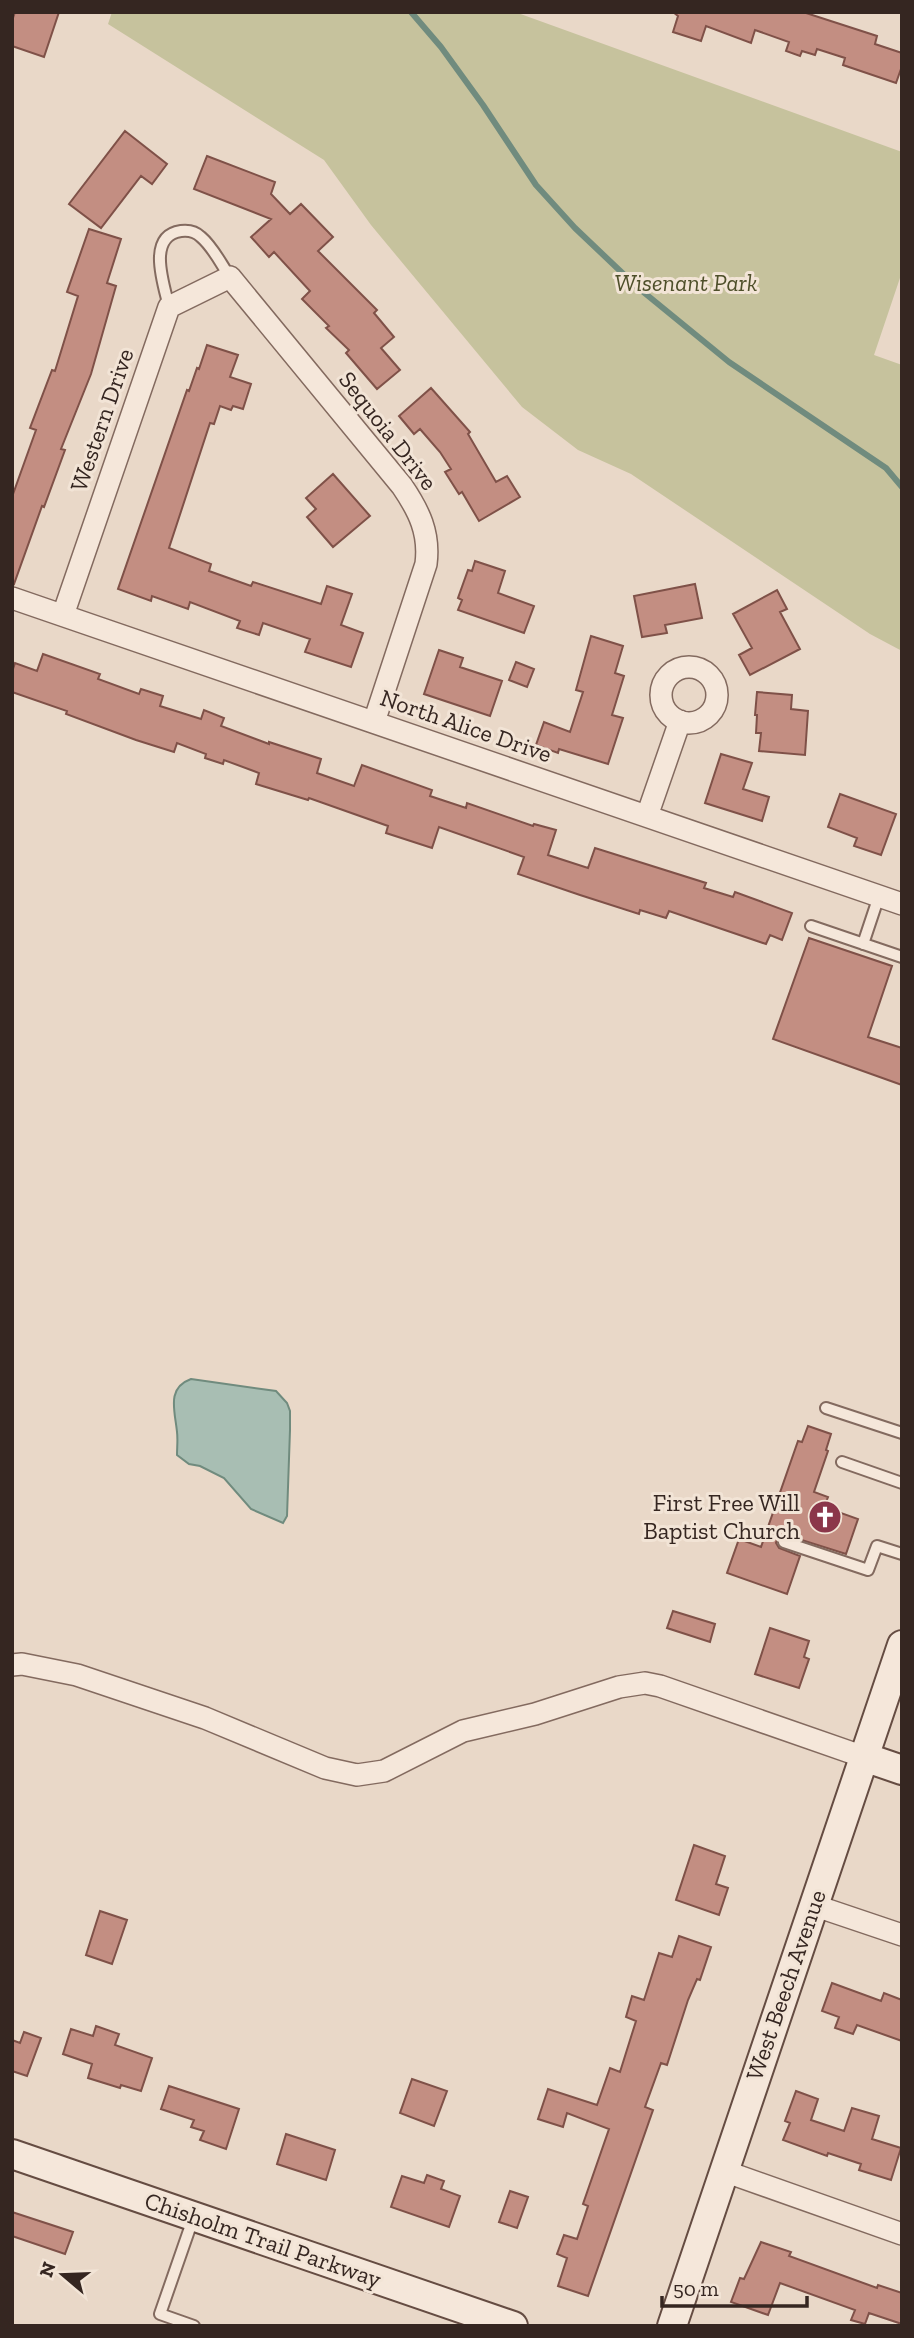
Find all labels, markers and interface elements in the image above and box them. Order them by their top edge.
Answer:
park label: Wisenant Park [614,268,758,297]
street label: Western Drive [64,345,140,495]
street label: Sequoia Drive [333,365,444,496]
street label: North Alice Drive [377,683,556,768]
place label: First Free Will Baptist Church [643,1488,801,1545]
church icon: First Free Will Baptist Church [806,1498,844,1536]
street label: West Beech Avenue [739,1886,832,2084]
street label: Chisholm Trail Parkway [141,2185,386,2294]
north arrow [28,2240,98,2310]
text: N [34,2259,61,2280]
scale bar [662,2264,807,2308]
text: 50 m [673,2276,719,2301]

